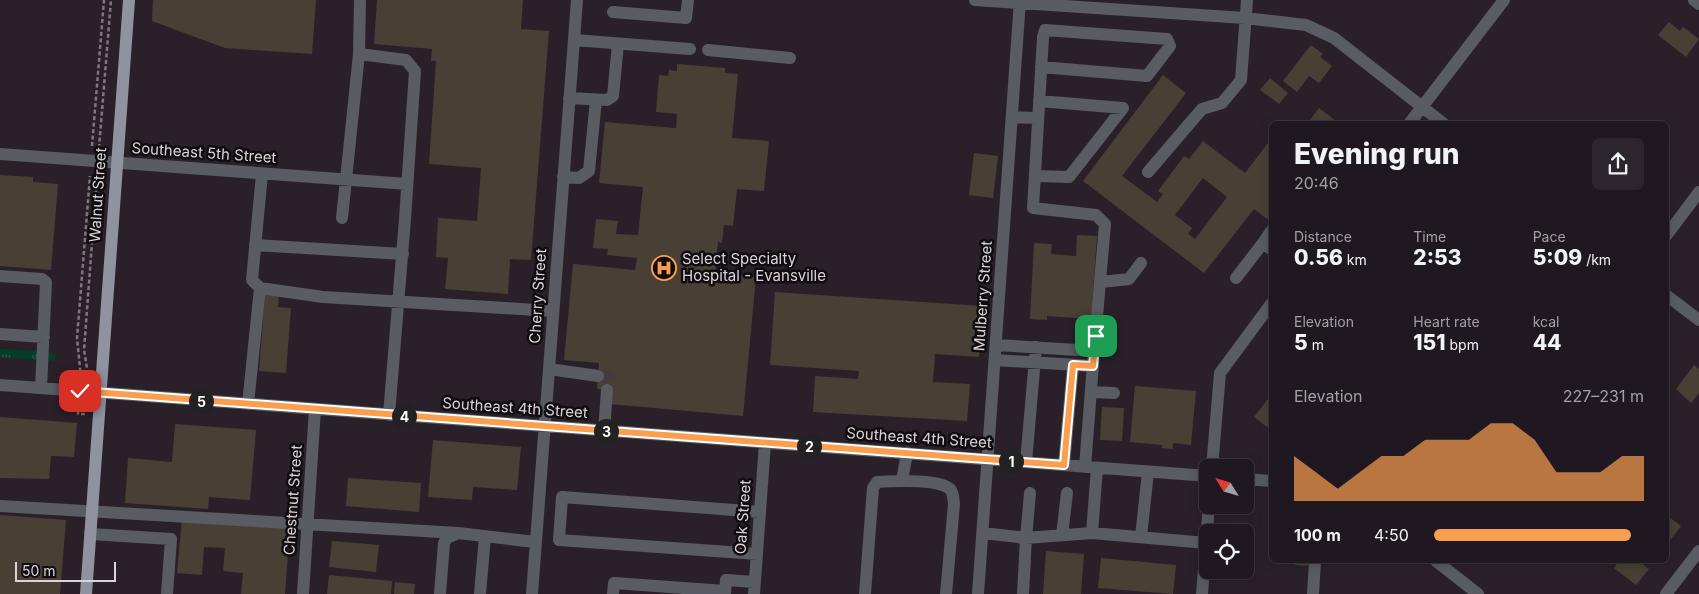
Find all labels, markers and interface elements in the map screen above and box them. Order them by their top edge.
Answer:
text: Evening run [1294,137,1460,171]
street label: Southeast 5th Street [131,138,277,167]
button: share [1592,138,1644,190]
street label: Walnut Street [85,147,110,243]
text: 20:46 [1294,173,1339,193]
text: Distance [1294,228,1352,245]
text: Time [1413,228,1446,245]
text: Pace [1533,228,1566,245]
street label: Mulberry Street [969,240,996,352]
text: 0.56 [1294,245,1343,270]
text: 2:53 [1413,245,1462,270]
text: 5:09 [1533,245,1582,270]
street label: Cherry Street [525,248,550,344]
place label: Select Specialty Hospital - Evansville [682,249,826,285]
text: km [1343,251,1367,268]
text: /km [1582,251,1611,268]
hospital icon: Select Specialty Hospital - Evansville [651,255,677,281]
text: Elevation [1294,313,1354,330]
text: Heart rate [1413,313,1480,330]
text: kcal [1533,313,1559,330]
pin [1075,315,1117,357]
icon: arrive [1082,322,1110,350]
text: 5 [1294,330,1308,355]
text: 151 [1413,330,1446,355]
text: 44 [1533,330,1562,355]
text: m [1308,336,1324,353]
text: bpm [1446,336,1479,353]
pin [59,370,101,412]
icon: check [66,377,94,405]
text: Elevation [1294,386,1363,406]
text: 227–231 m [1563,386,1644,406]
pin: 5 [188,388,214,414]
text: 5 [197,393,206,410]
street label: Southeast 4th Street [442,393,588,422]
pin: 4 [392,404,416,428]
text: 4 [400,408,409,425]
pin: 3 [594,418,618,444]
text: 3 [602,423,611,440]
street label: Southeast 4th Street [846,423,992,452]
pin: 2 [796,434,822,458]
text: 2 [805,438,814,455]
street label: Chestnut Street [279,444,306,556]
pin: 1 [998,448,1024,474]
text: 1 [1008,453,1015,470]
north arrow [1199,459,1254,514]
map controls [1199,459,1254,579]
street label: Oak Street [730,479,755,555]
button: locate [1199,524,1254,579]
text: 100 m [1294,525,1341,545]
text: 4:50 [1374,525,1409,545]
scale bar [15,559,116,582]
text: 50 m [22,562,56,579]

